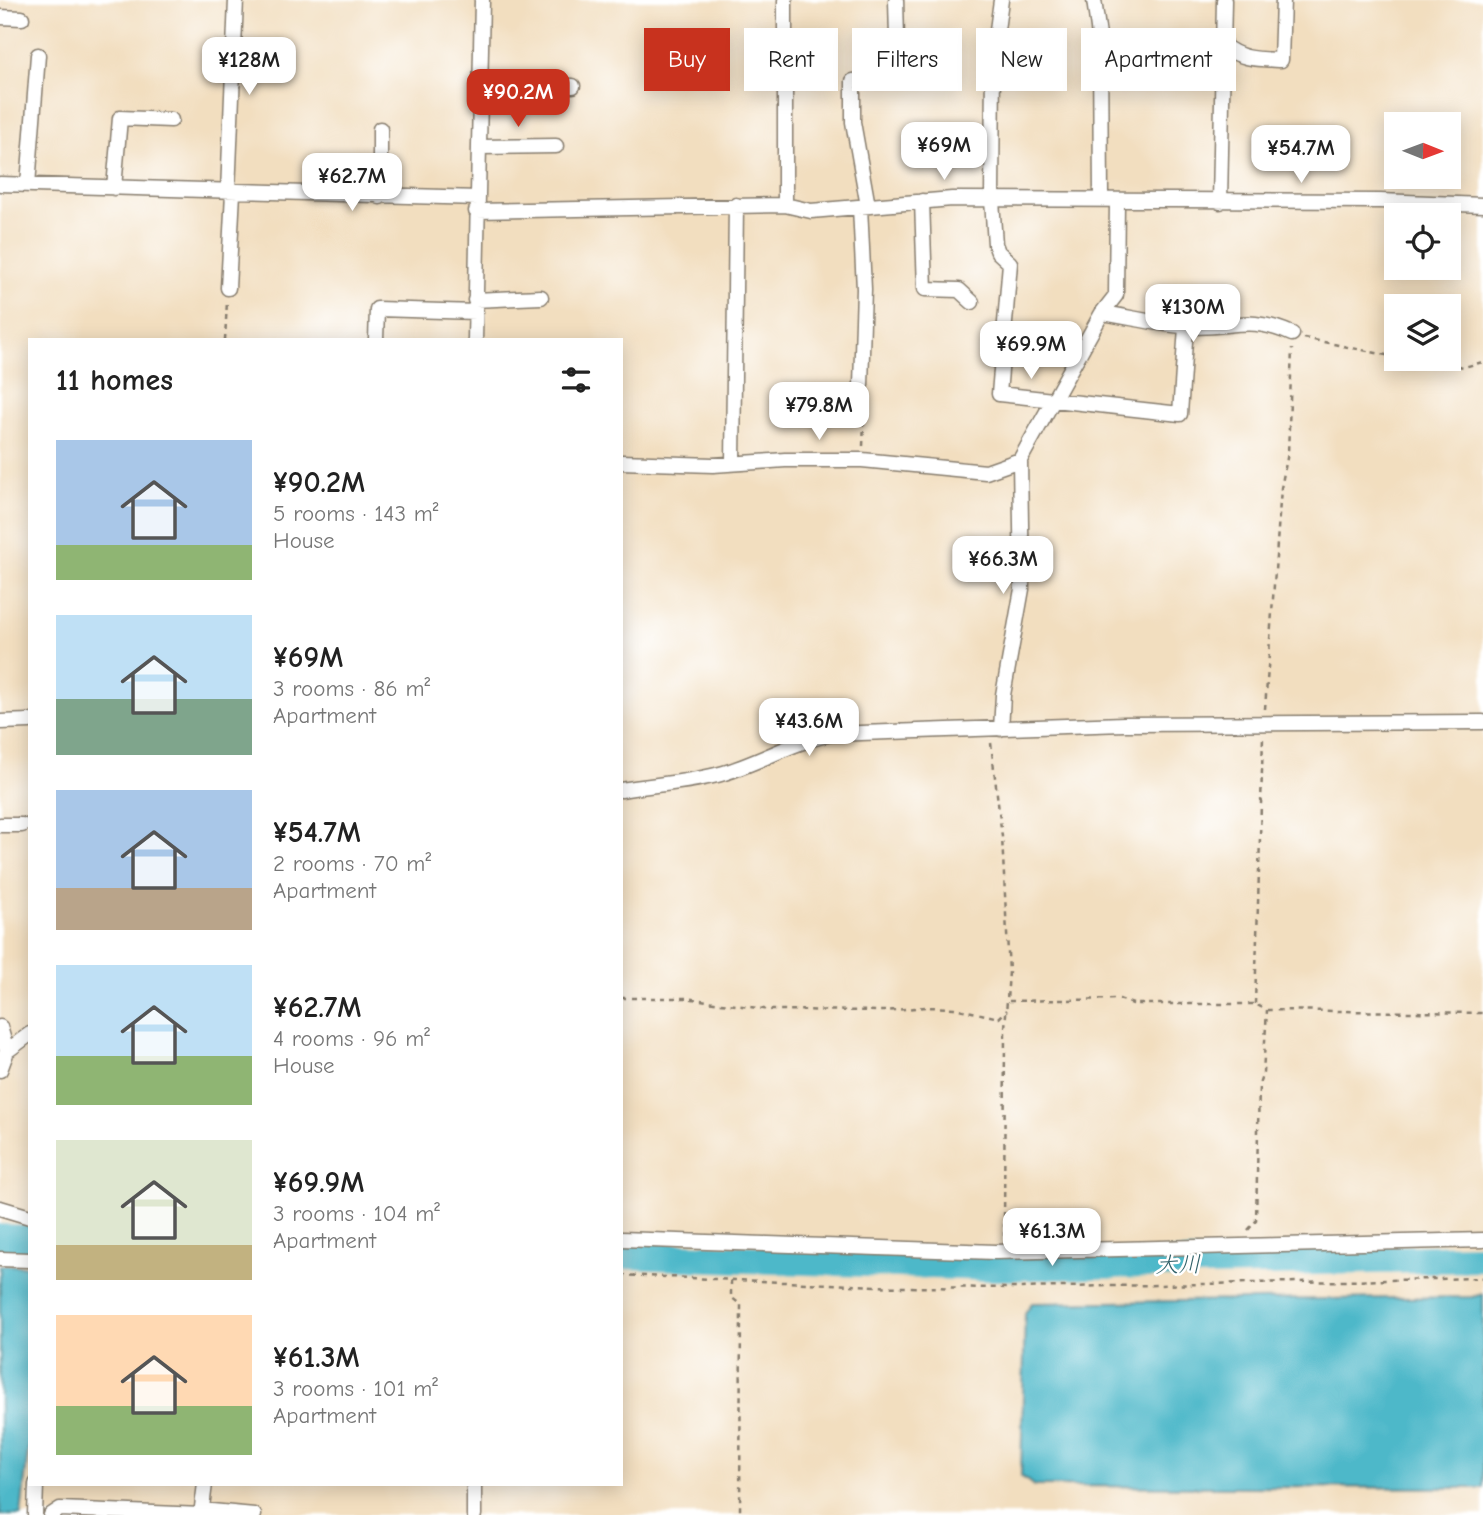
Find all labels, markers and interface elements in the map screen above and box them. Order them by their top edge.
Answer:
chip: Buy [644,28,730,91]
chip: Rent [744,28,838,91]
chip: Filters [852,28,962,91]
chip: New [976,28,1067,91]
chip: Apartment [1081,28,1236,91]
pin: ¥128M [200,38,298,97]
text: ¥128M [218,46,280,73]
pin: ¥90.2M [461,69,575,129]
text: ¥90.2M [483,78,553,105]
north arrow [1384,112,1461,189]
map controls [1384,112,1461,371]
pin: ¥69M [903,122,985,182]
pin: ¥54.7M [1244,125,1358,185]
text: ¥69M [917,131,971,158]
text: ¥54.7M [1267,134,1335,161]
pin: ¥62.7M [295,154,409,213]
text: ¥62.7M [318,162,386,189]
button: locate [1384,203,1461,280]
pin: ¥130M [1144,284,1242,344]
text: ¥130M [1161,293,1225,320]
button: layers [1384,294,1461,371]
pin: ¥69.9M [974,322,1088,381]
text: ¥69.9M [996,330,1066,357]
icon: filters [557,361,595,399]
text: 11 homes [56,363,173,398]
pin: ¥79.8M [762,382,876,442]
text: ¥79.8M [785,391,853,418]
text: ¥90.2M [273,465,365,500]
icon: home [112,468,196,552]
text: 5 rooms · 143 m² [273,500,439,527]
text: House [273,527,335,554]
pin: ¥66.3M [946,536,1060,596]
text: ¥66.3M [968,545,1038,572]
text: ¥69M [273,640,343,675]
icon: home [112,643,196,727]
text: 3 rooms · 86 m² [273,675,430,702]
pin: ¥43.6M [752,698,866,758]
text: Apartment [273,702,376,729]
text: ¥43.6M [775,707,843,734]
text: ¥54.7M [273,815,361,850]
icon: home [112,818,196,902]
text: 2 rooms · 70 m² [273,850,431,877]
text: Apartment [273,877,376,904]
text: ¥62.7M [273,990,362,1025]
icon: home [112,993,196,1077]
text: 4 rooms · 96 m² [273,1025,430,1052]
text: House [273,1052,335,1079]
text: ¥69.9M [273,1165,364,1200]
icon: home [112,1168,196,1252]
text: 3 rooms · 104 m² [273,1200,440,1227]
pin: ¥61.3M [995,1208,1109,1268]
text: ¥61.3M [1019,1217,1085,1244]
text: Apartment [273,1227,376,1254]
water label: 大川 [1155,1251,1201,1278]
text: ¥61.3M [273,1340,360,1375]
icon: home [112,1343,196,1427]
text: 3 rooms · 101 m² [273,1375,438,1402]
text: Apartment [273,1402,376,1429]

